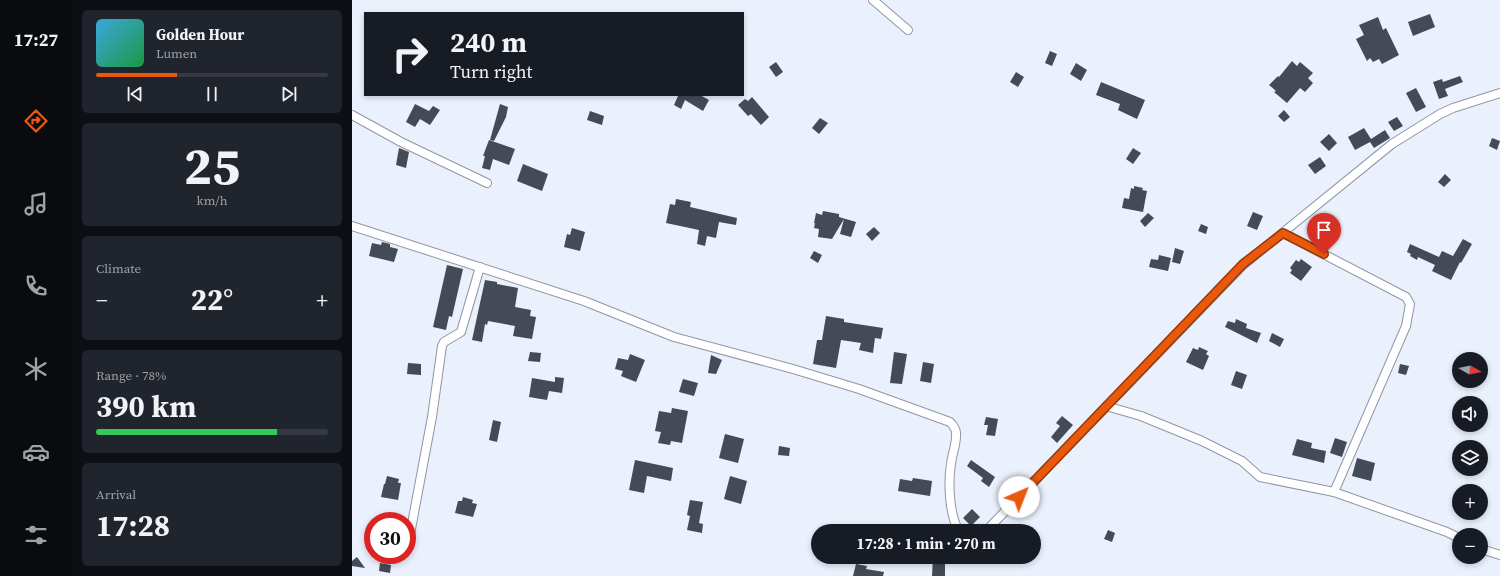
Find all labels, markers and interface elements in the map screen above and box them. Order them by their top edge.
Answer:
text: 240 m [450,23,527,61]
text: Golden Hour [156,24,244,45]
text: 17:27 [14,27,58,52]
icon: right [384,28,436,80]
text: Lumen [156,45,197,62]
text: Turn right [450,59,532,84]
icon: previous [124,83,146,105]
icon: pause [201,83,223,105]
icon: next [278,83,300,105]
icon: directions [22,107,50,135]
text: 25 [184,130,240,201]
icon: music [22,190,50,218]
text: km/h [197,192,227,209]
pin [1307,213,1341,254]
icon: arrive [1313,219,1335,241]
text: Climate [96,260,141,277]
icon: phone [22,272,50,300]
text: 22° [191,279,233,320]
text: − [96,285,108,315]
text: + [316,285,328,315]
north arrow [1452,352,1488,388]
map controls [1452,352,1488,564]
icon: climate [22,355,50,383]
text: Range · 78% [96,367,167,384]
text: 390 km [96,386,196,427]
button: sound [1452,396,1488,432]
icon: car [22,438,50,466]
button: layers [1452,440,1488,476]
position arrow [998,476,1040,518]
button: + [1452,484,1488,520]
text: Arrival [96,486,136,503]
text: 17:28 [96,505,170,546]
speed limit sign: 30 [364,512,416,564]
icon: filters [22,521,50,549]
button: − [1452,528,1488,564]
text: 17:28 · 1 min · 270 m [857,533,996,554]

